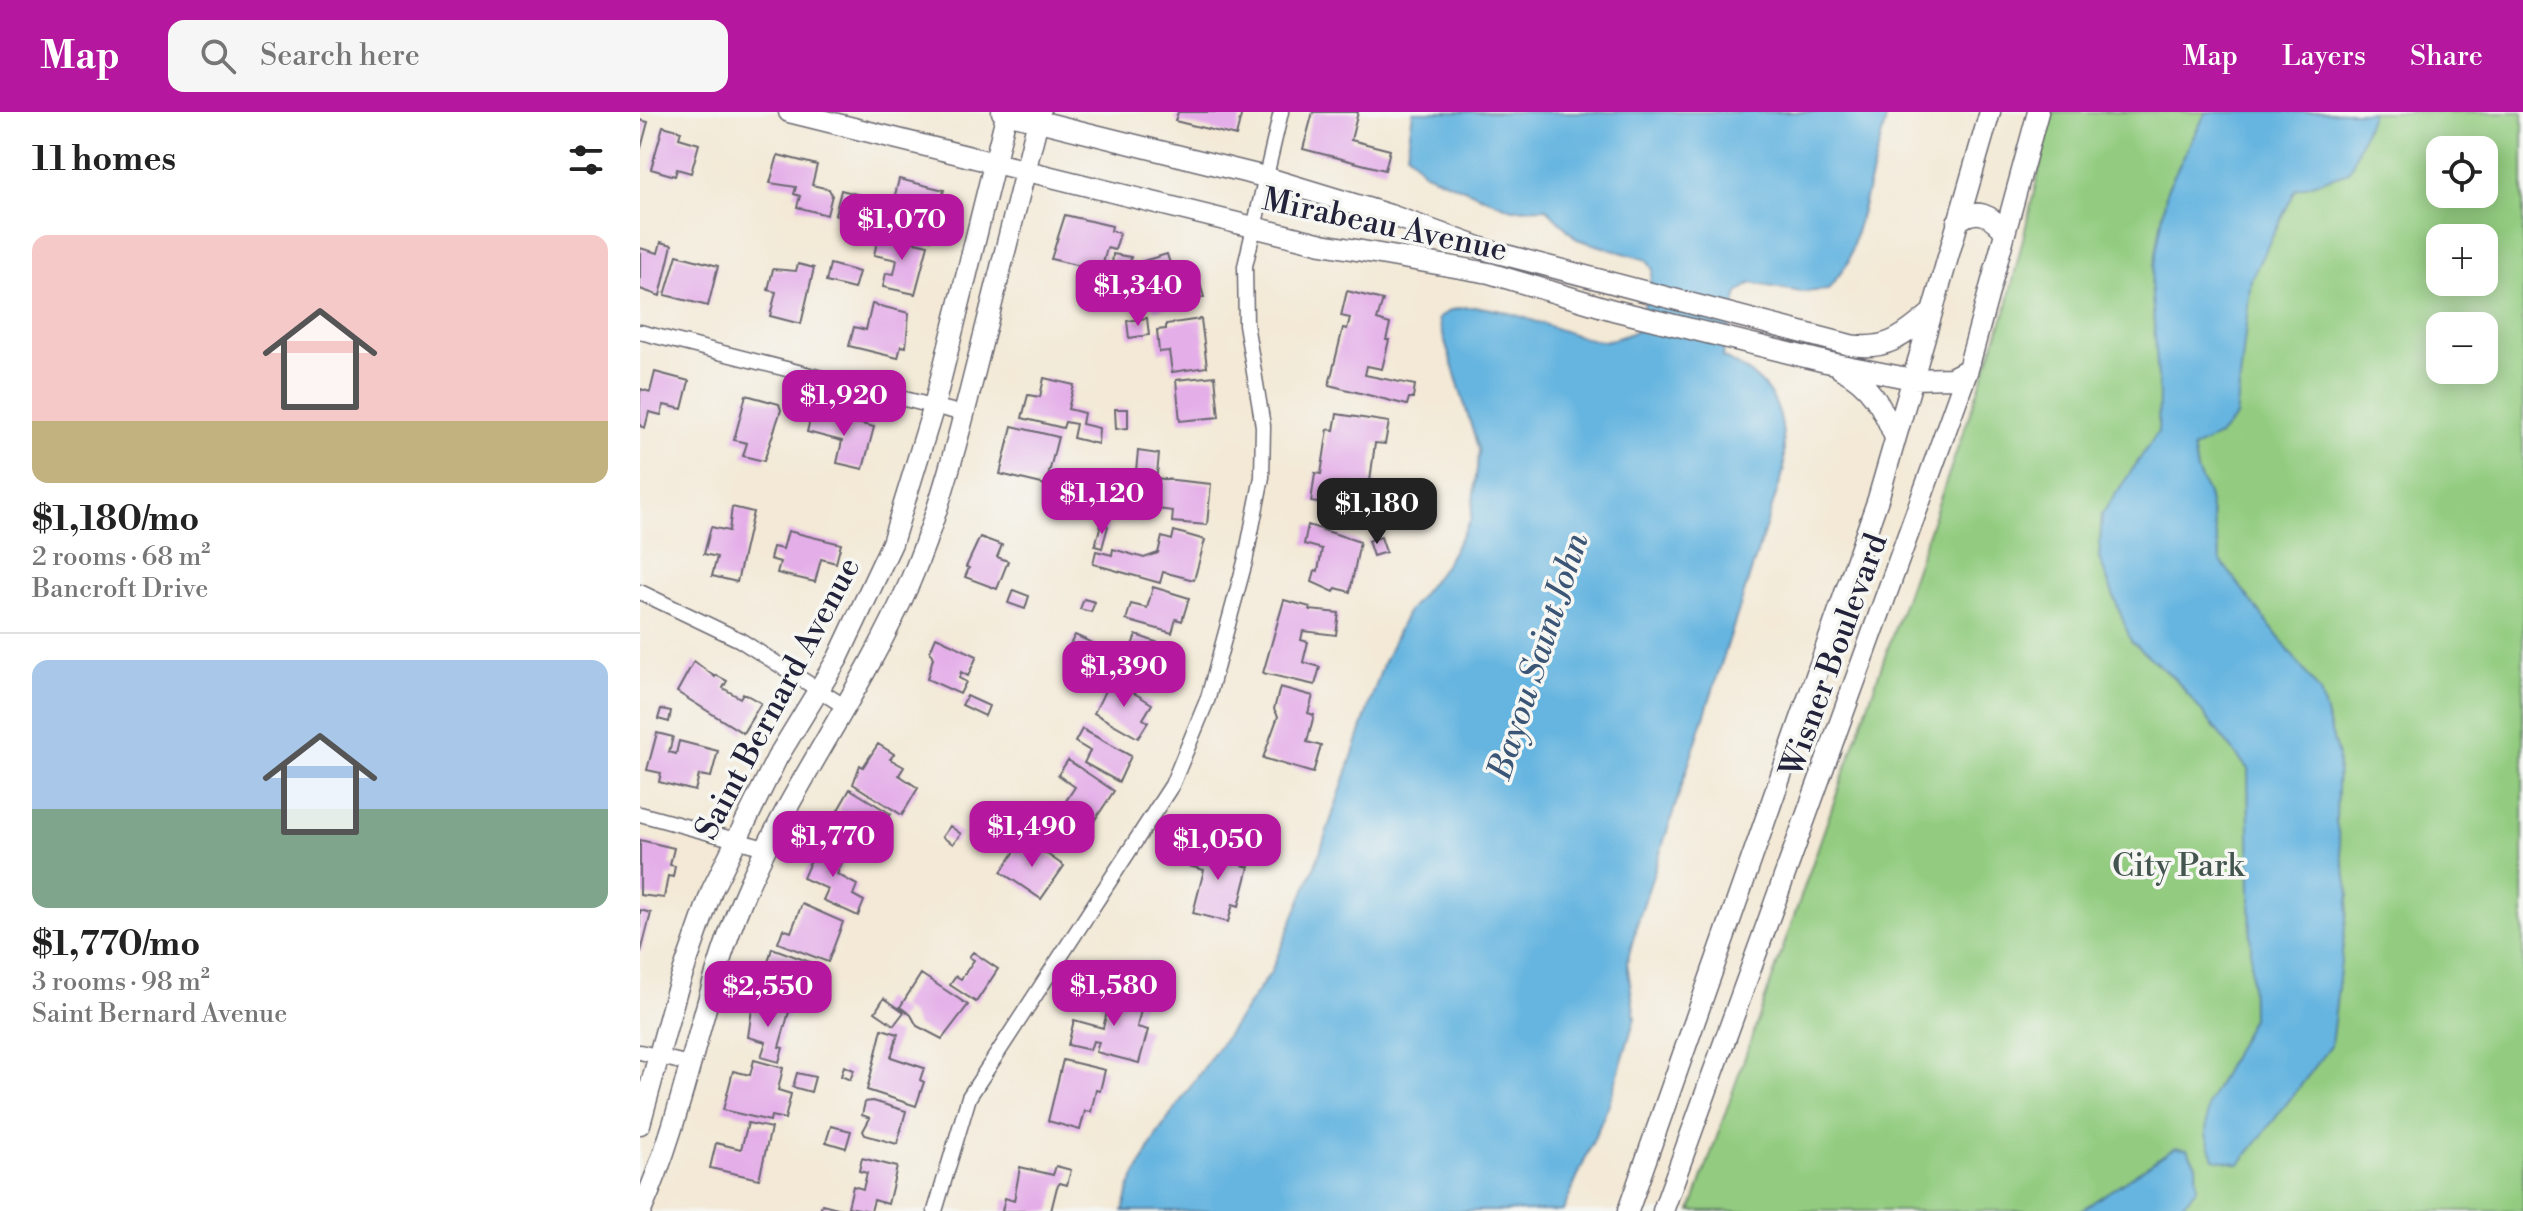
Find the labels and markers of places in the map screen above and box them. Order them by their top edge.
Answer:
pin: $1,070 [837,194,967,262]
pin: $1,340 [1073,260,1203,328]
pin: $1,920 [779,370,909,438]
pin: $1,120 [1037,468,1167,536]
pin: $1,180 [1312,478,1442,546]
pin: $1,390 [1059,641,1189,709]
pin: $1,490 [967,801,1097,869]
pin: $1,770 [768,811,898,879]
pin: $1,050 [1153,814,1283,882]
pin: $1,580 [1049,960,1179,1028]
pin: $2,550 [703,961,833,1029]

